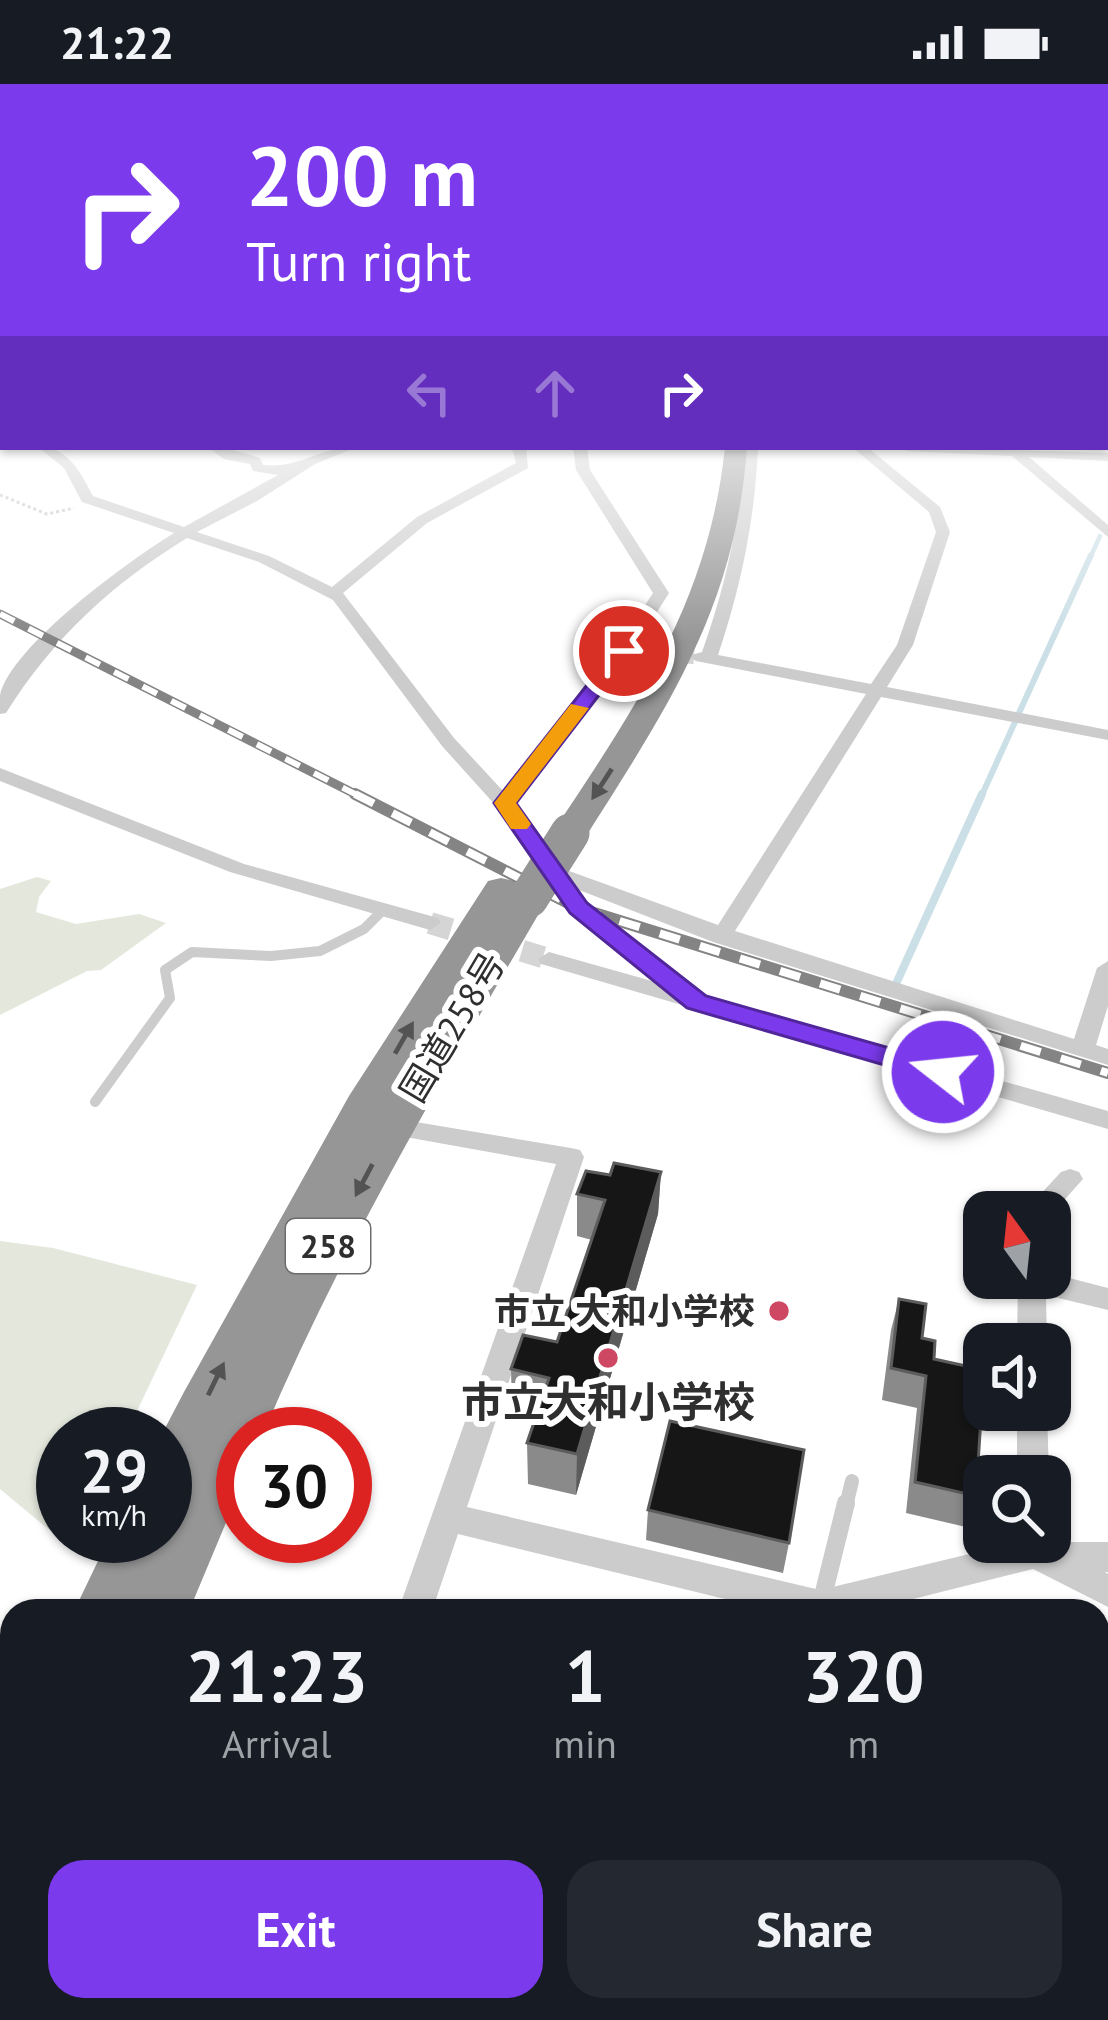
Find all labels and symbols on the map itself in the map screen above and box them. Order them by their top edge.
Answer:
pin [573,600,675,702]
one-way arrow [591,767,613,800]
street label: 国道258号 [388,943,515,1110]
position arrow [880,1009,1006,1135]
one-way arrow [392,1021,413,1055]
one-way arrow [354,1162,374,1197]
north arrow [963,1191,1071,1299]
road number: 258 [286,1219,370,1273]
place label: 市立 大和小学校 [494,1287,755,1334]
marker: 市立 大和小学校 [766,1298,792,1324]
marker: 市立大和小学校 [595,1345,621,1371]
one-way arrow [206,1361,226,1396]
place label: 市立大和小学校 [461,1374,755,1429]
speed limit sign: 30 [216,1407,372,1563]

